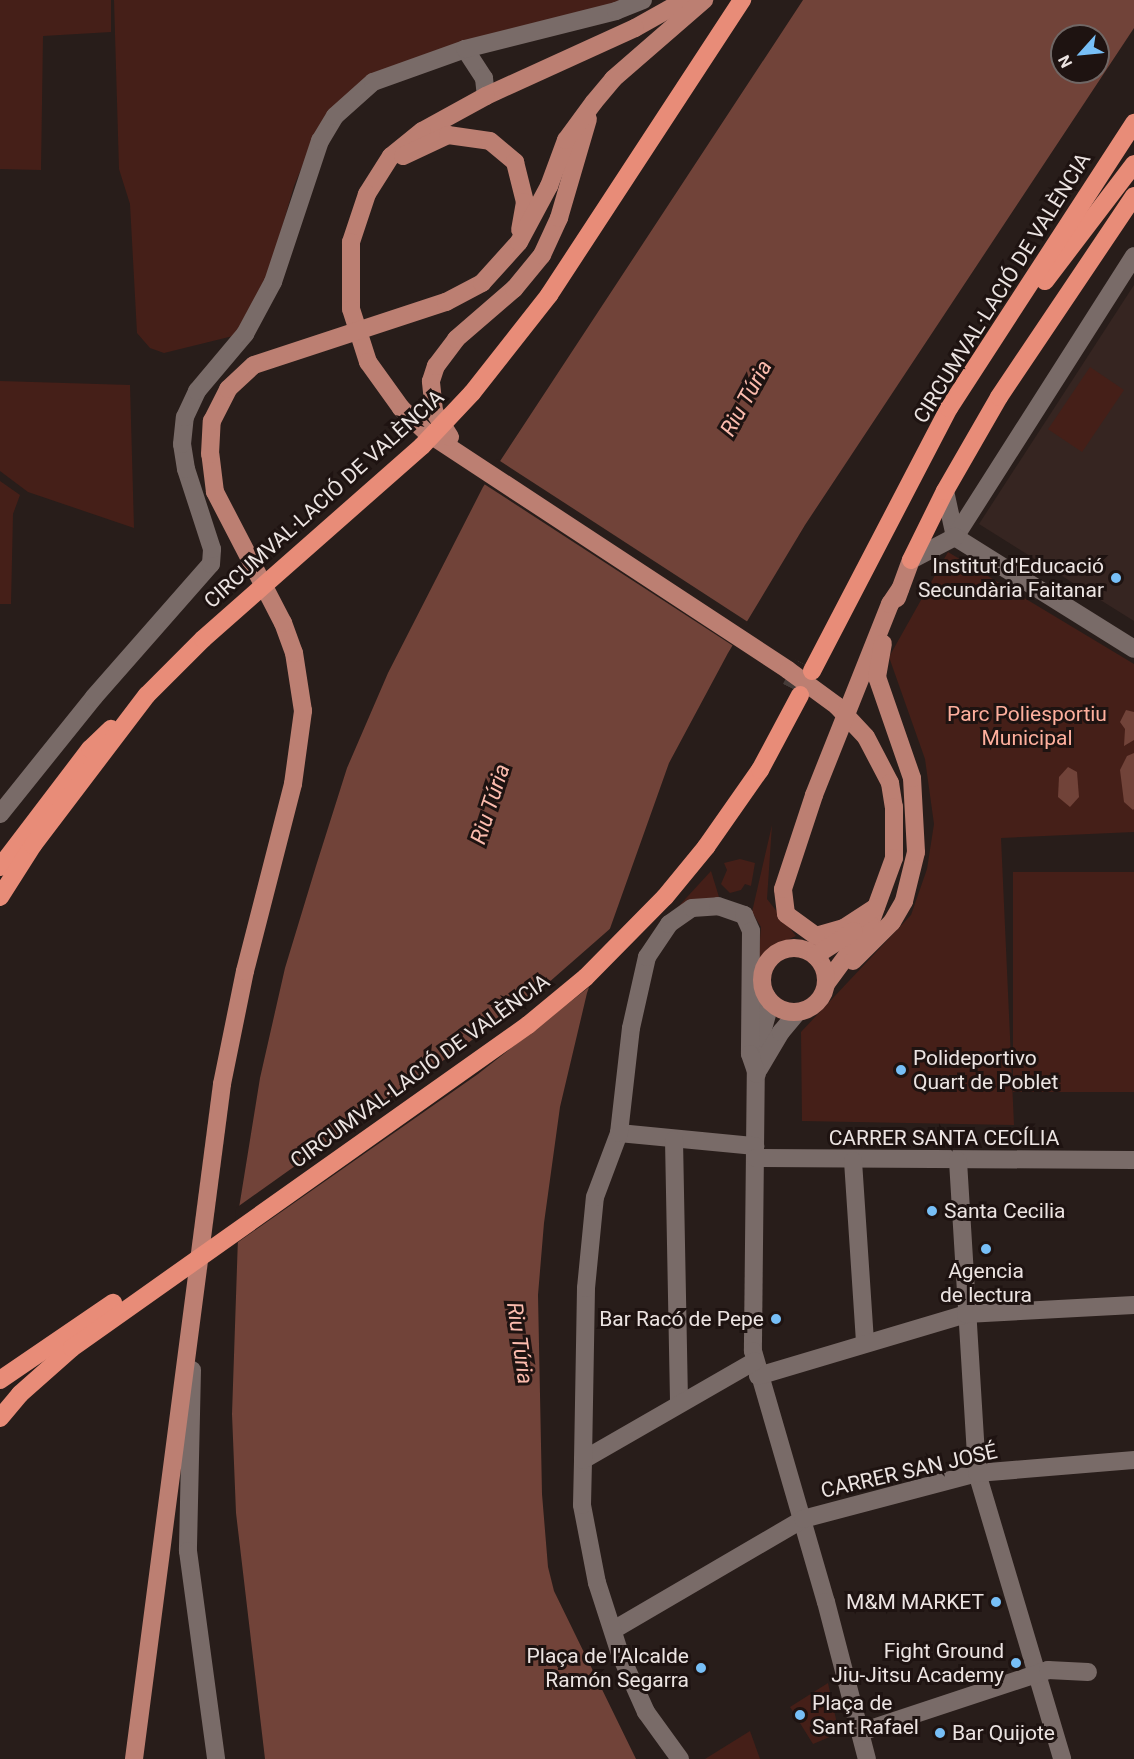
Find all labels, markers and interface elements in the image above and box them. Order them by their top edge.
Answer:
north arrow [1050,24,1110,84]
text: N [1054,52,1076,71]
street label: CIRCUMVAL·LACIÓ DE VALÈNCIA [908,148,1096,428]
water label: Riu Túria [714,355,778,441]
street label: CIRCUMVAL·LACIÓ DE VALÈNCIA [199,385,449,613]
place label: Institut d'Educació Secundària Faitanar [918,553,1104,603]
marker: Institut d'Educació Secundària Faitanar [1109,571,1123,585]
park label: Parc Poliesportiu Municipal [947,701,1107,751]
water label: Riu Túria [465,760,515,848]
street label: CIRCUMVAL·LACIÓ DE VALÈNCIA [286,969,554,1173]
place label: Polideportivo Quart de Poblet [913,1045,1058,1095]
marker: Polideportivo Quart de Poblet [894,1063,908,1077]
street label: CARRER SANTA CECÍLIA [829,1125,1059,1151]
place label: Santa Cecilia [944,1198,1066,1224]
marker: Santa Cecilia [925,1204,939,1218]
marker: Agencia de lectura [979,1242,993,1256]
place label: Agencia de lectura [940,1258,1032,1308]
water label: Riu Túria [501,1300,539,1386]
place label: Bar Racó de Pepe [599,1306,764,1332]
marker: Bar Racó de Pepe [769,1312,783,1326]
street label: CARRER SAN JOSÉ [818,1438,1000,1504]
place label: M&M MARKET [846,1589,984,1615]
marker: M&M MARKET [989,1595,1003,1609]
place label: Fight Ground Jiu-Jitsu Academy [831,1638,1004,1688]
place label: Plaça de l'Alcalde Ramón Segarra [527,1643,689,1693]
marker: Fight Ground Jiu-Jitsu Academy [1009,1656,1023,1670]
marker: Plaça de l'Alcalde Ramón Segarra [694,1661,708,1675]
place label: Plaça de Sant Rafael [812,1690,919,1740]
marker: Plaça de Sant Rafael [793,1708,807,1722]
place label: Bar Quijote [952,1720,1055,1746]
marker: Bar Quijote [933,1726,947,1740]

